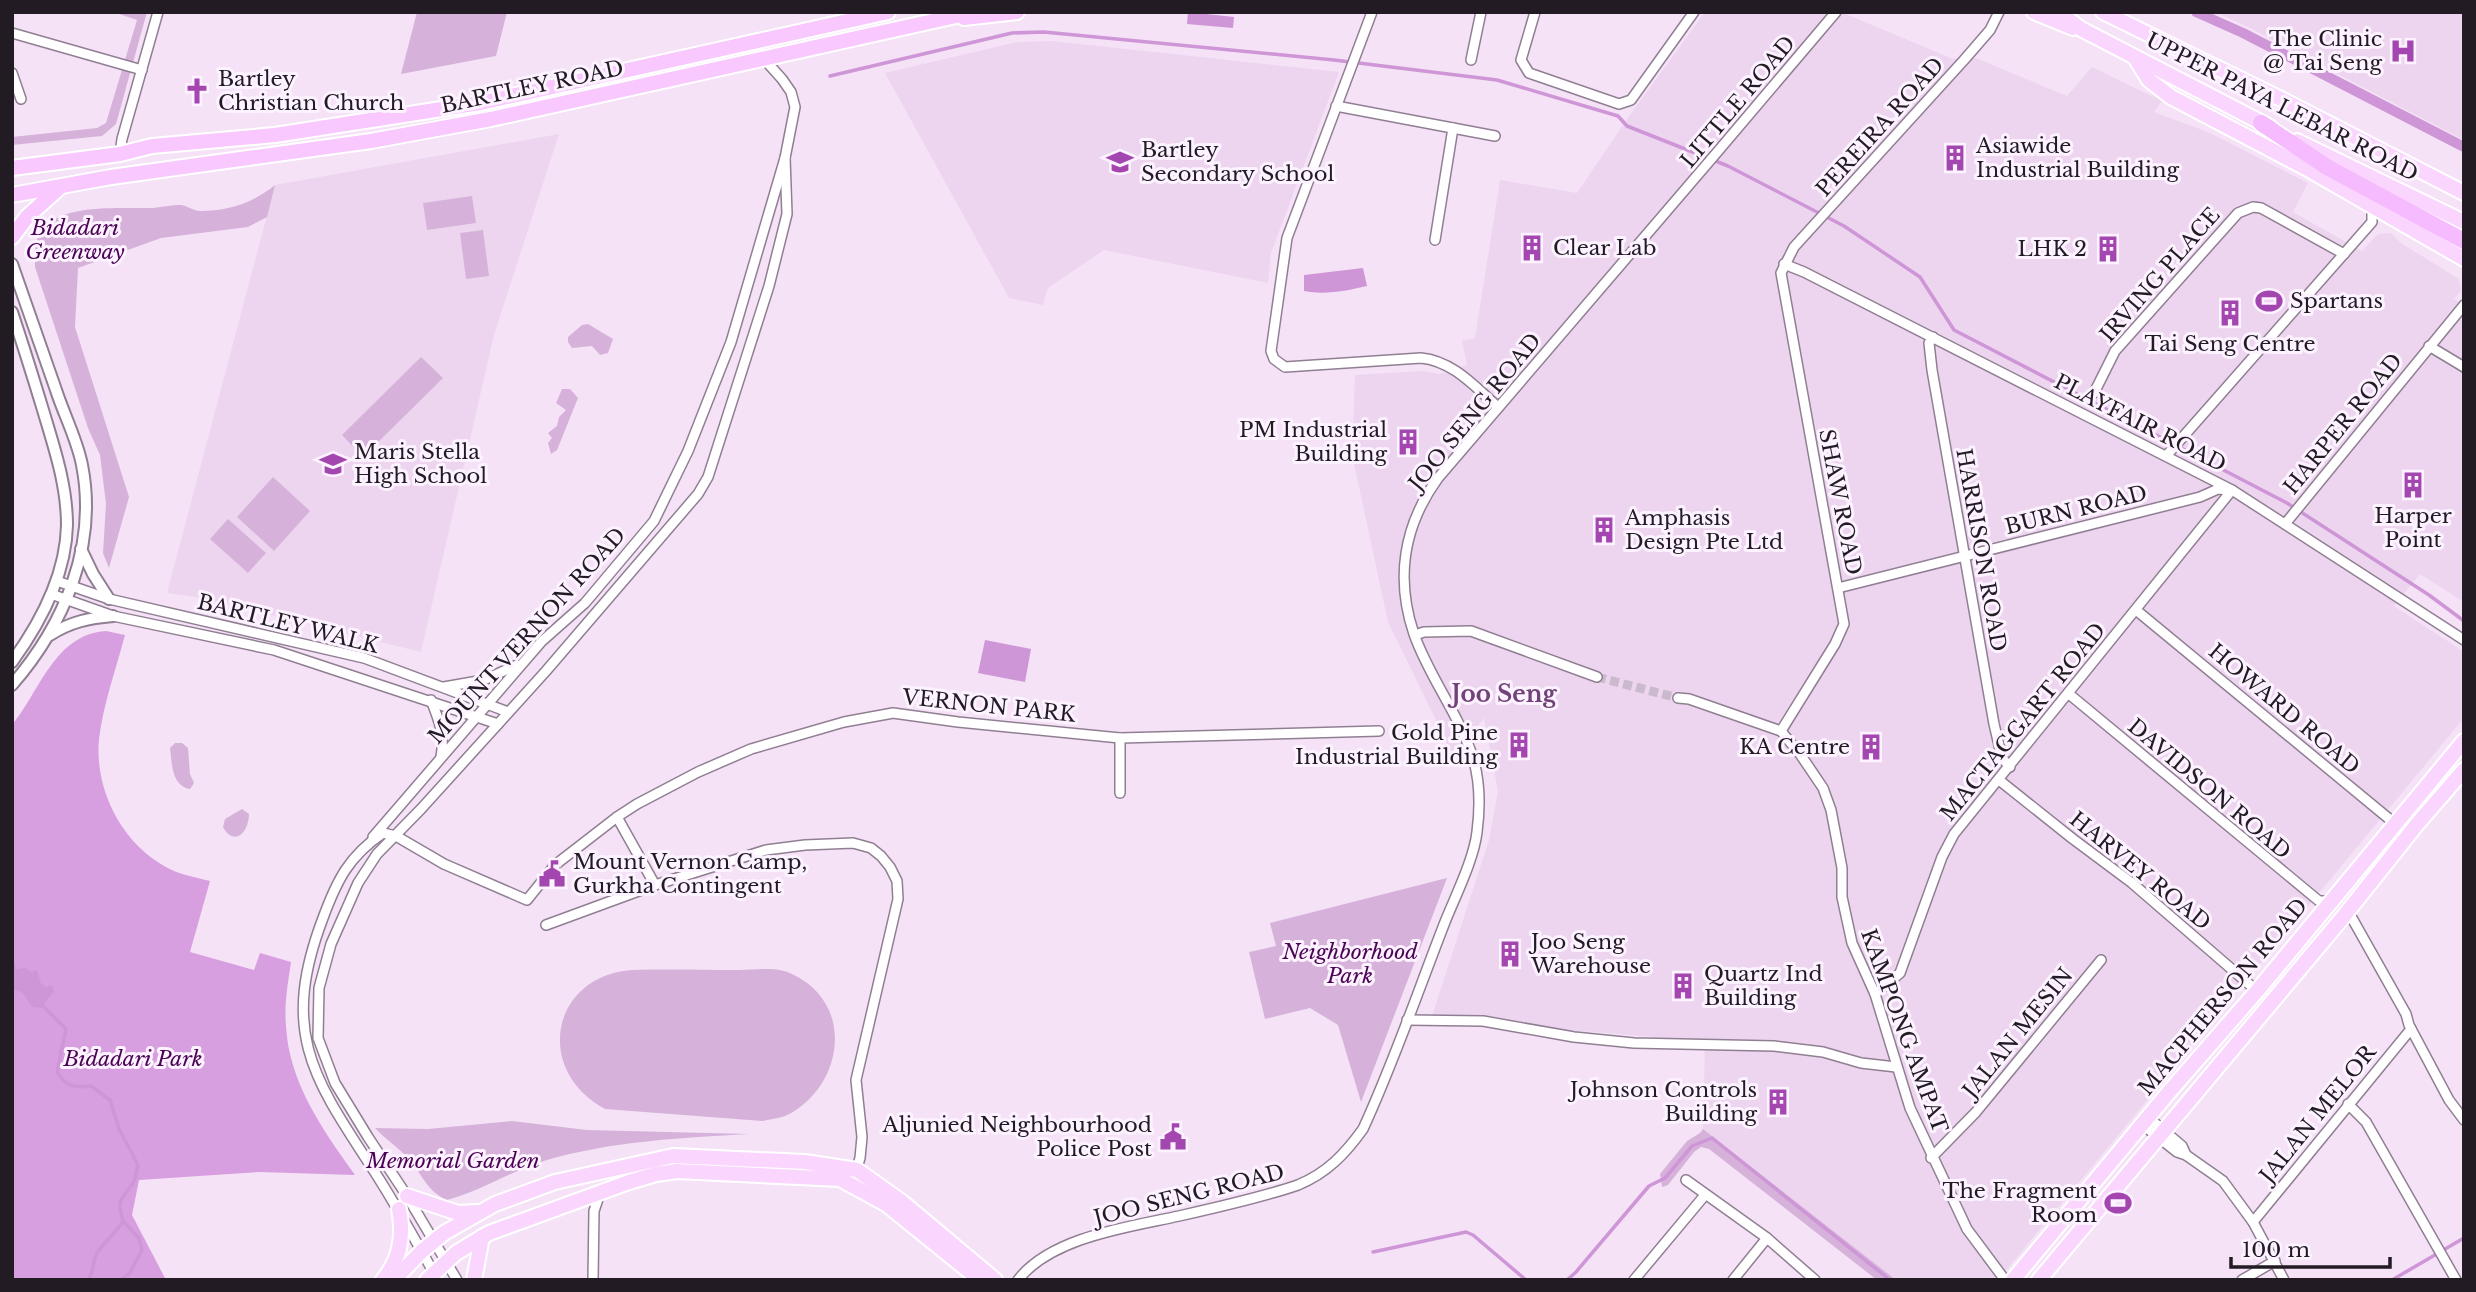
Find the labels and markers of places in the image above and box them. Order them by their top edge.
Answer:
place label: The Clinic @ Tai Seng [2263,26,2382,76]
hospital icon: The Clinic @ Tai Seng [2388,36,2418,66]
place label: Bartley Christian Church [218,66,404,116]
church icon: Bartley Christian Church [182,76,212,106]
place label: Asiawide Industrial Building [1975,133,2179,183]
place label: Bartley Secondary School [1141,137,1334,187]
building icon: Asiawide Industrial Building [1940,143,1970,173]
school or university icon: Bartley Secondary School [1105,147,1135,177]
building icon: Clear Lab [1517,233,1547,263]
building icon: LHK 2 [2093,234,2123,264]
place label: Clear Lab [1553,235,1656,261]
place label: LHK 2 [2017,236,2087,262]
sports icon: Spartans [2254,286,2284,316]
place label: Spartans [2290,288,2383,314]
building icon: Tai Seng Centre [2215,298,2245,328]
place label: Tai Seng Centre [2144,331,2316,357]
place label: PM Industrial Building [1239,417,1387,467]
building icon: PM Industrial Building [1393,427,1423,457]
place label: Maris Stella High School [354,439,487,489]
school or university icon: Maris Stella High School [318,449,348,479]
building icon: Harper Point [2398,470,2428,500]
place label: Harper Point [2374,503,2452,553]
place label: Amphasis Design Pte Ltd [1624,505,1783,555]
building icon: Amphasis Design Pte Ltd [1589,515,1619,545]
place label: Gold Pine Industrial Building [1295,720,1498,770]
building icon: Gold Pine Industrial Building [1504,730,1534,760]
building icon: KA Centre [1856,732,1886,762]
place label: KA Centre [1739,734,1850,760]
place label: Mount Vernon Camp, Gurkha Contingent [573,849,807,899]
public building icon: Mount Vernon Camp, Gurkha Contingent [537,859,567,889]
place label: Joo Seng Warehouse [1528,929,1651,979]
building icon: Joo Seng Warehouse [1495,939,1525,969]
place label: Quartz Ind Building [1704,961,1823,1011]
building icon: Quartz Ind Building [1668,971,1698,1001]
place label: Johnson Controls Building [1567,1077,1757,1127]
building icon: Johnson Controls Building [1763,1087,1793,1117]
place label: Aljunied Neighbourhood Police Post [881,1112,1152,1162]
public building icon: Aljunied Neighbourhood Police Post [1158,1122,1188,1152]
place label: The Fragment Room [1943,1178,2097,1228]
sports icon: The Fragment Room [2103,1188,2133,1218]

